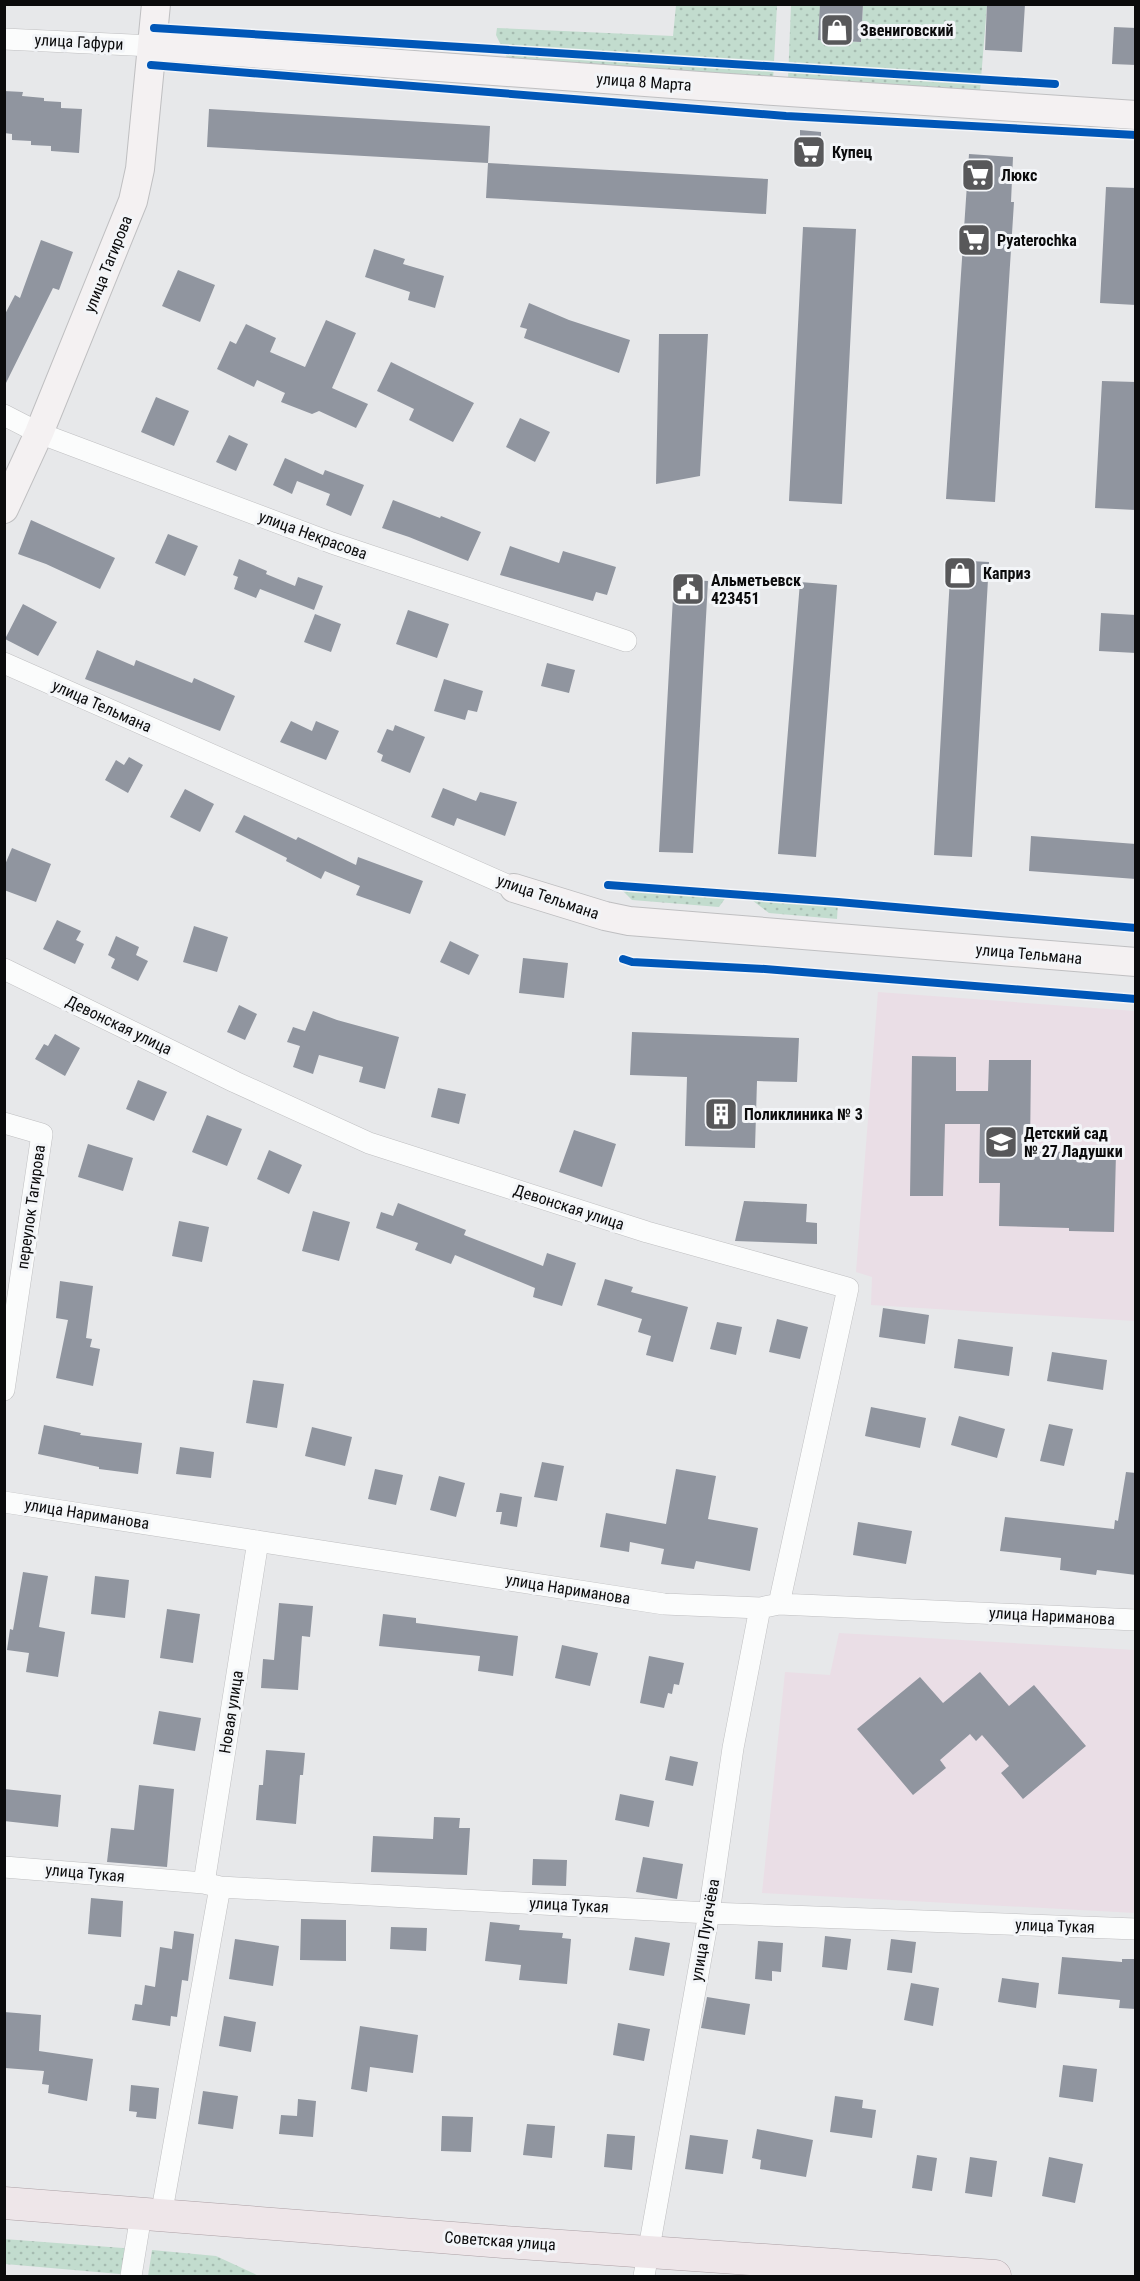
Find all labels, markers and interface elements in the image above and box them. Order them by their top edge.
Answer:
shop icon: Звениговский [819,12,855,48]
place label: Звениговский [860,21,953,40]
street label: улица Гафури [34,30,124,54]
street label: улица 8 Марта [596,69,692,95]
supermarket icon: Купец [791,134,827,170]
place label: Купец [832,143,872,162]
supermarket icon: Люкс [960,157,996,193]
place label: Люкс [1001,166,1037,185]
street label: улица Тагирова [80,213,136,315]
supermarket icon: Pyaterochka [956,222,992,258]
place label: Pyaterochka [997,231,1077,250]
street label: улица Некрасова [256,507,370,563]
shop icon: Каприз [942,555,978,591]
place label: Каприз [983,564,1031,583]
public building icon: Альметьевск 423451 [670,571,706,607]
place label: Альметьевск 423451 [711,571,801,608]
street label: улица Тельмана [49,676,155,736]
street label: улица Тельмана [494,871,602,923]
street label: улица Тельмана [975,940,1083,968]
street label: Девонская улица [63,991,175,1059]
building icon: Поликлиника № 3 [703,1096,739,1132]
place label: Поликлиника № 3 [744,1105,863,1124]
school or university icon: Детский сад № 27 Ладушки [983,1124,1019,1160]
place label: Детский сад № 27 Ладушки [1024,1124,1123,1161]
street label: переулок Тагирова [13,1144,49,1270]
street label: Девонская улица [511,1180,627,1234]
street label: улица Нариманова [23,1495,151,1533]
street label: улица Нариманова [504,1570,632,1608]
street label: улица Нариманова [989,1603,1115,1629]
street label: Новая улица [215,1669,247,1755]
street label: улица Тукая [45,1860,125,1886]
street label: улица Пугачёва [687,1877,723,1983]
street label: улица Тукая [529,1893,609,1917]
street label: улица Тукая [1015,1915,1095,1937]
street label: Советская улица [444,2228,556,2254]

